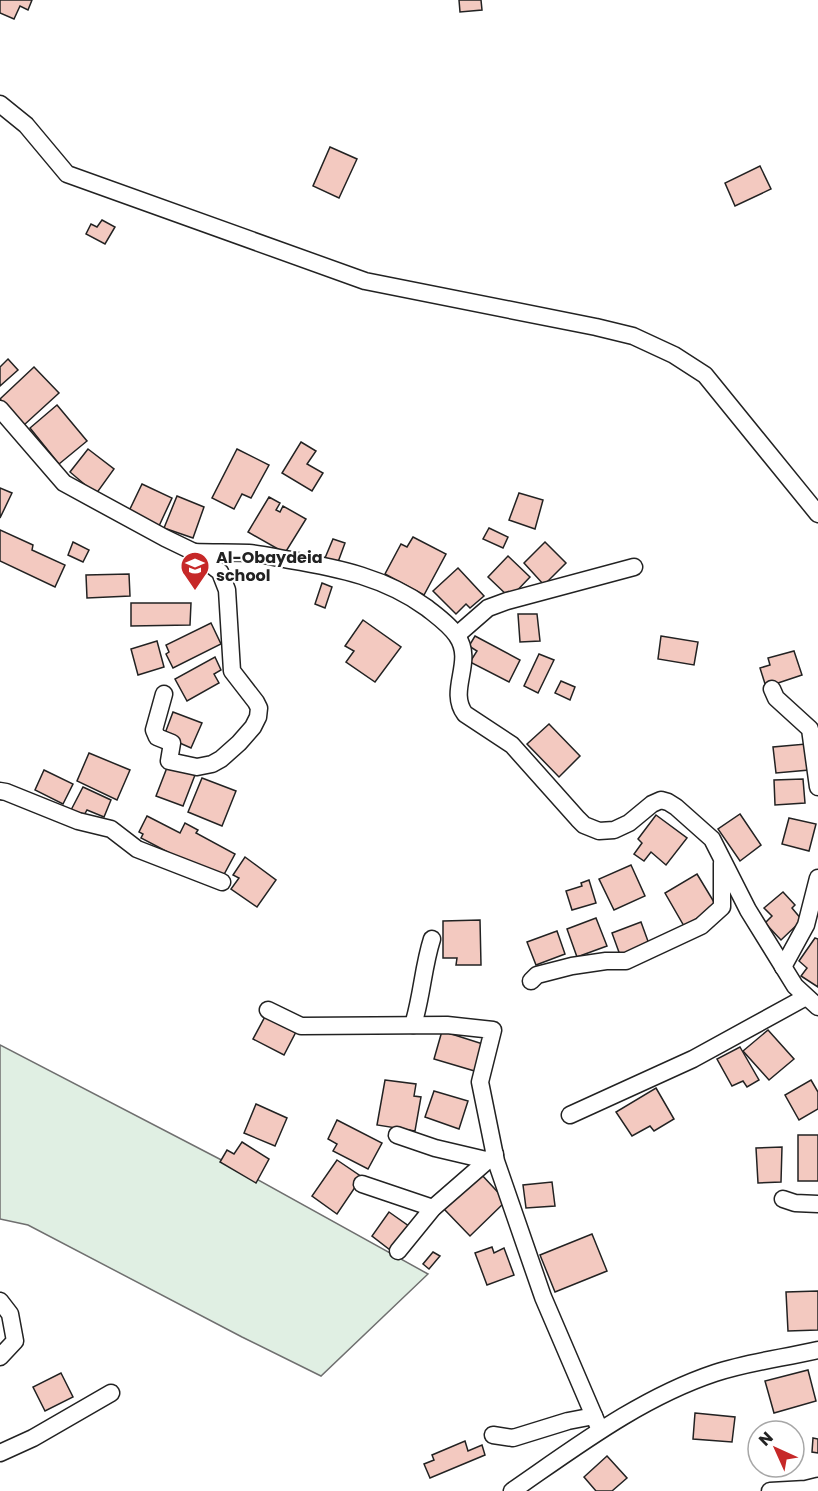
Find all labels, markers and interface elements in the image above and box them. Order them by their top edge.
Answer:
place label: Al-Obaydeia school [216,546,323,587]
school or university icon: Al-Obaydeia school [179,550,211,592]
north arrow [746,1419,806,1479]
text: N [753,1426,778,1451]

